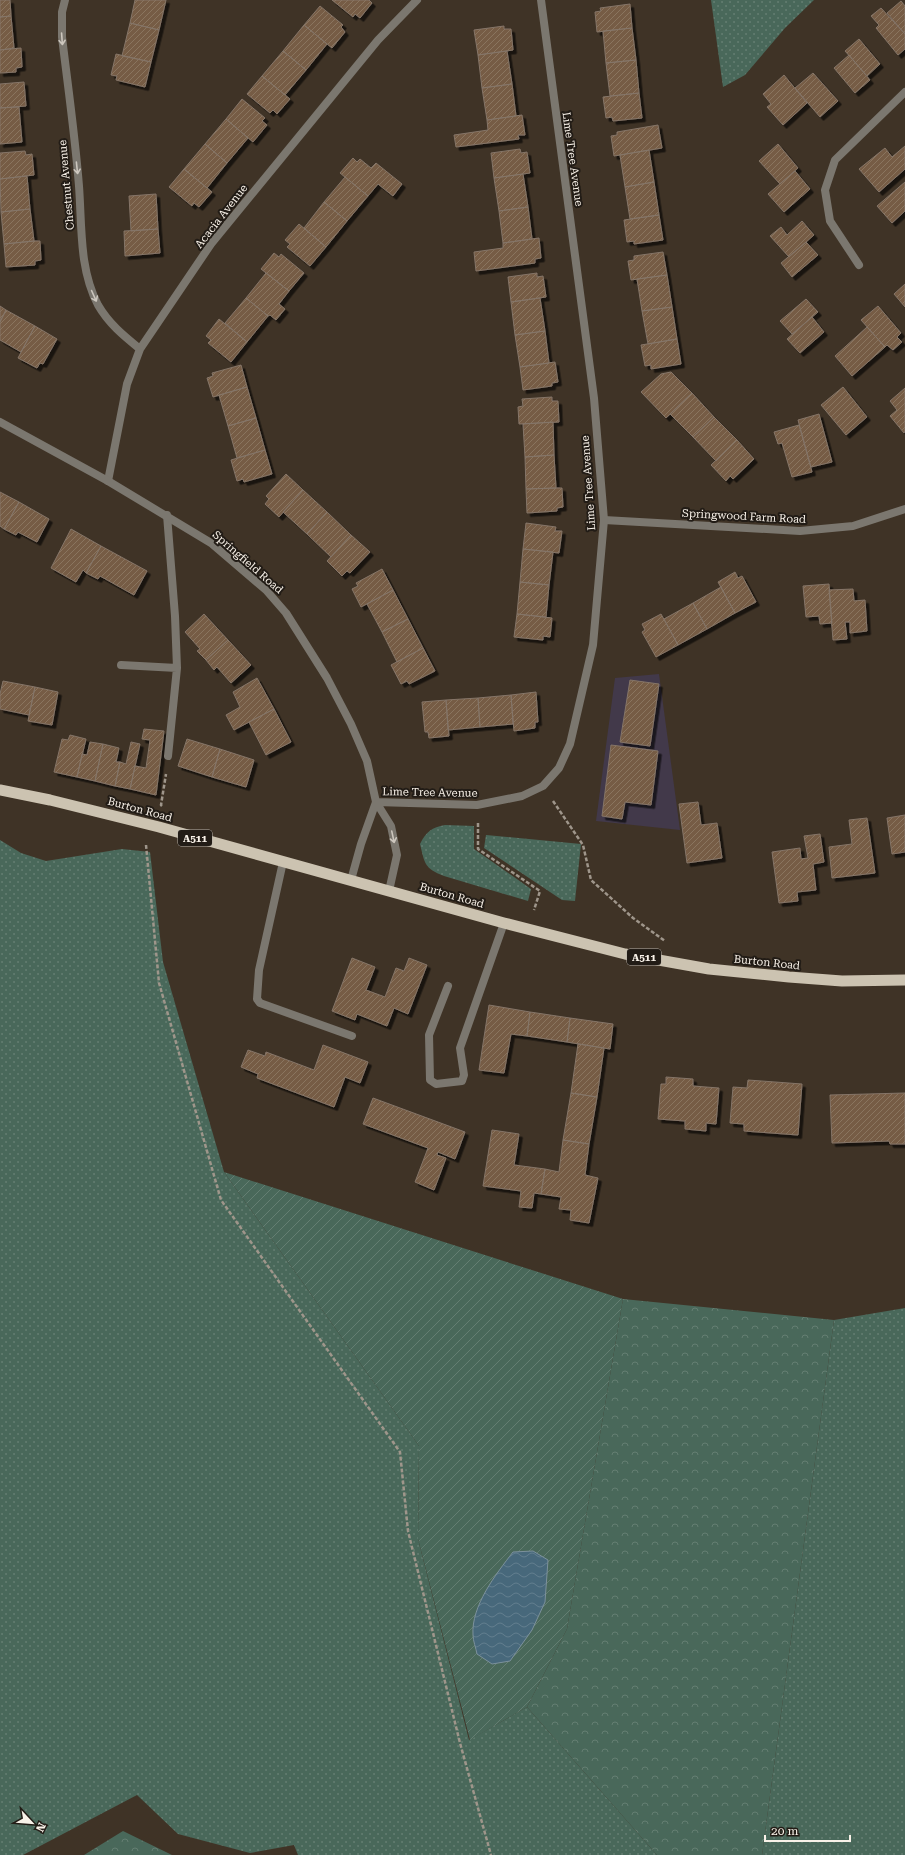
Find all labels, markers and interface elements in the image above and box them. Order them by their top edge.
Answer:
one-way arrow [59,32,66,45]
street label: Lime Tree Avenue [559,111,586,207]
street label: Chestnut Avenue [56,139,77,231]
one-way arrow [73,161,80,174]
street label: Acacia Avenue [192,182,250,251]
one-way arrow [91,289,99,301]
street label: Lime Tree Avenue [579,435,598,531]
street label: Springwood Farm Road [682,507,806,526]
street label: Springfield Road [210,528,286,596]
street label: Lime Tree Avenue [382,785,478,800]
street label: Burton Road [106,795,174,824]
road number: A511 [178,830,212,846]
one-way arrow [389,830,397,843]
street label: Burton Road [418,880,486,911]
road number: A511 [627,949,661,965]
street label: Burton Road [733,953,801,972]
north arrow [12,1803,52,1843]
scale bar [765,1817,850,1843]
text: N [33,1821,48,1834]
text: 20 m [771,1824,798,1838]

